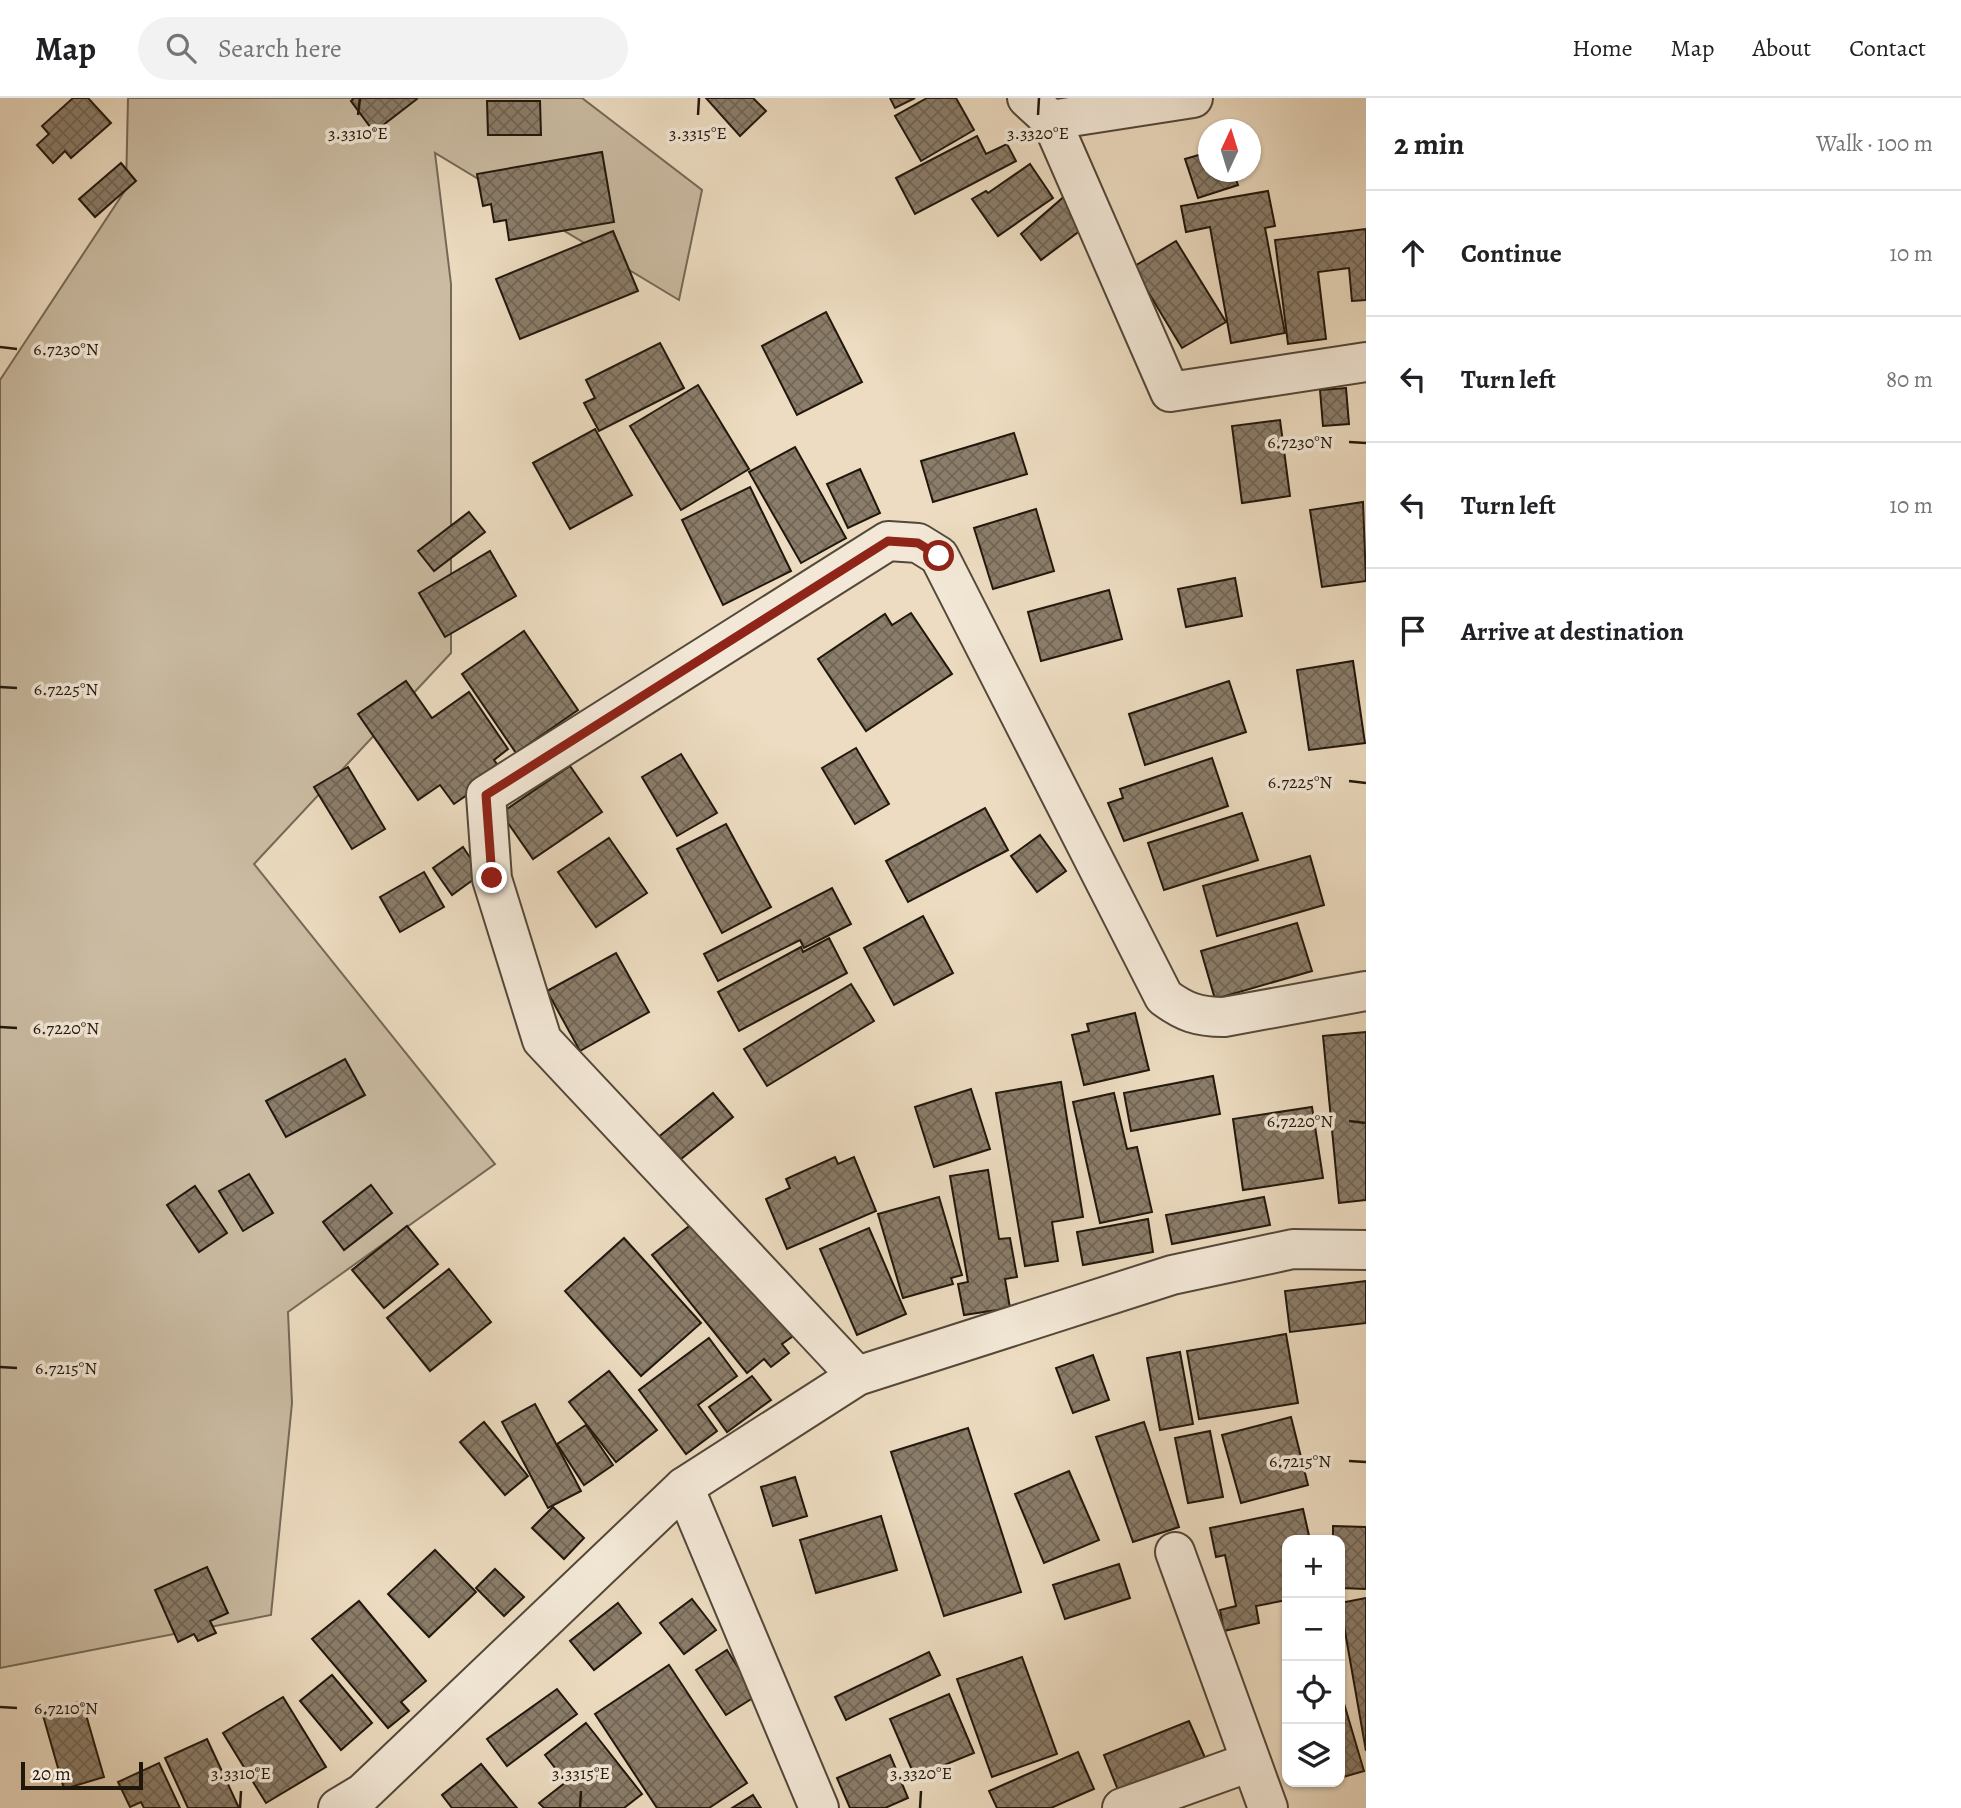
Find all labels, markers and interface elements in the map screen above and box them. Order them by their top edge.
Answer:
search box [138,17,628,80]
text: Map [35,26,96,71]
icon: search [162,29,200,67]
text: Search here [218,31,342,66]
text: Home [1572,32,1633,64]
text: Map [1671,32,1715,64]
text: About [1753,32,1811,64]
text: Contact [1849,32,1926,64]
north arrow [1198,119,1261,182]
text: 3.3310°E [328,121,388,145]
text: 3.3315°E [669,121,727,145]
text: 3.3320°E [1007,121,1069,145]
text: 2 min [1394,124,1464,164]
text: Walk · 100 m [1816,128,1933,159]
icon: ahead [1394,234,1432,272]
text: Continue [1461,236,1562,271]
text: 10 m [1889,238,1933,269]
text: 6.7230°N [33,337,99,361]
icon: left [1394,360,1432,398]
text: Turn left [1461,362,1556,397]
text: 80 m [1886,364,1933,395]
text: 6.7230°N [1267,430,1333,454]
icon: left [1394,486,1432,524]
text: Turn left [1461,488,1556,523]
text: 10 m [1889,490,1933,521]
route start [923,540,954,571]
icon: arrive [1394,612,1432,650]
text: Arrive at destination [1461,614,1684,649]
text: 6.7225°N [34,677,98,701]
text: 6.7225°N [1268,770,1332,794]
route end [476,862,507,893]
text: 6.7220°N [33,1016,99,1040]
text: 6.7220°N [1267,1109,1333,1133]
text: 6.7215°N [35,1356,97,1380]
text: 6.7215°N [1269,1449,1331,1473]
map controls [1282,1535,1345,1787]
button: + [1282,1535,1345,1598]
button: − [1282,1598,1345,1661]
button: locate [1282,1661,1345,1724]
text: 6.7210°N [34,1696,98,1720]
button: layers [1282,1724,1345,1787]
scale bar [21,1759,144,1791]
text: 20 m [32,1761,71,1787]
text: 3.3310°E [211,1761,271,1785]
text: 3.3315°E [552,1761,610,1785]
text: 3.3320°E [890,1761,952,1785]

